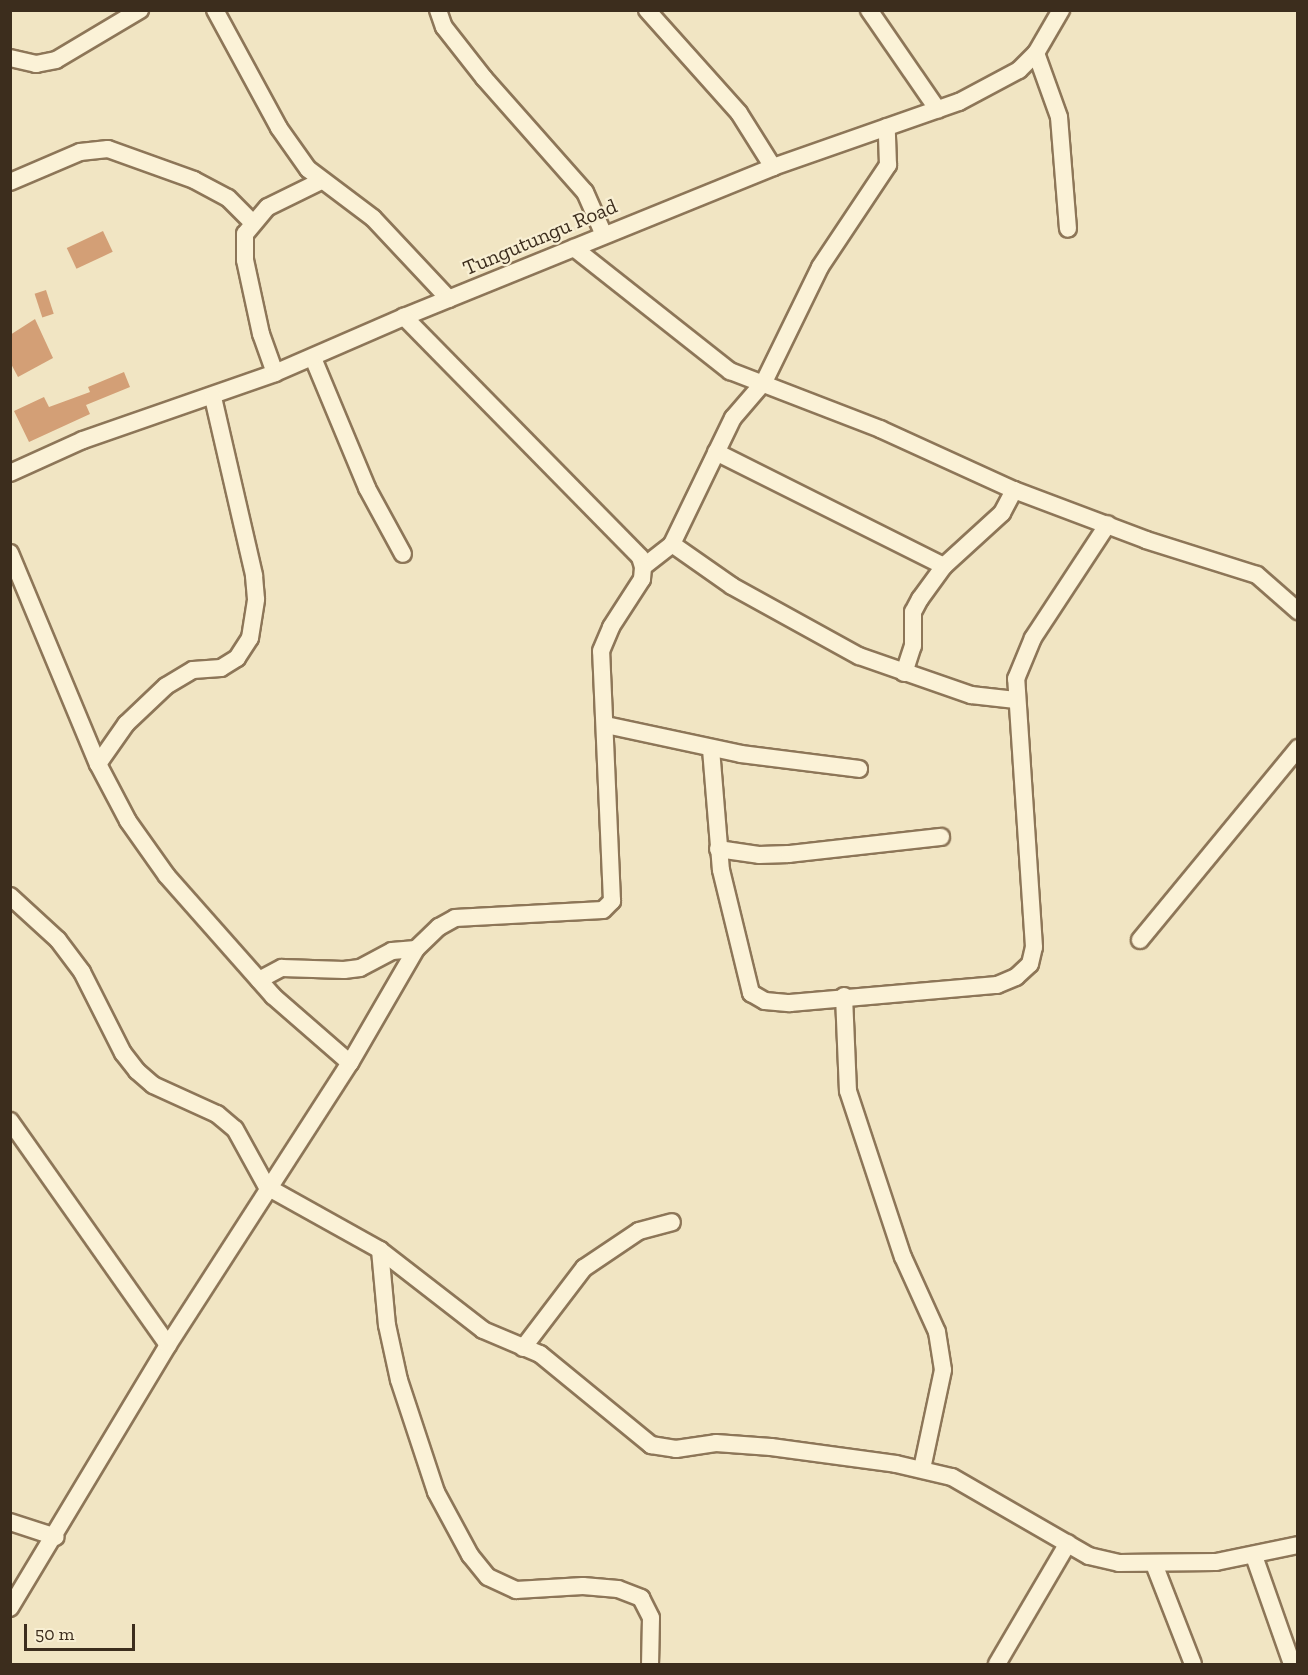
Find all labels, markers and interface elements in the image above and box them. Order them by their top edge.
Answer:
street label: Tungutungu Road [459,193,621,281]
scale bar [27,1612,138,1650]
text: 50 m [35,1623,74,1645]

